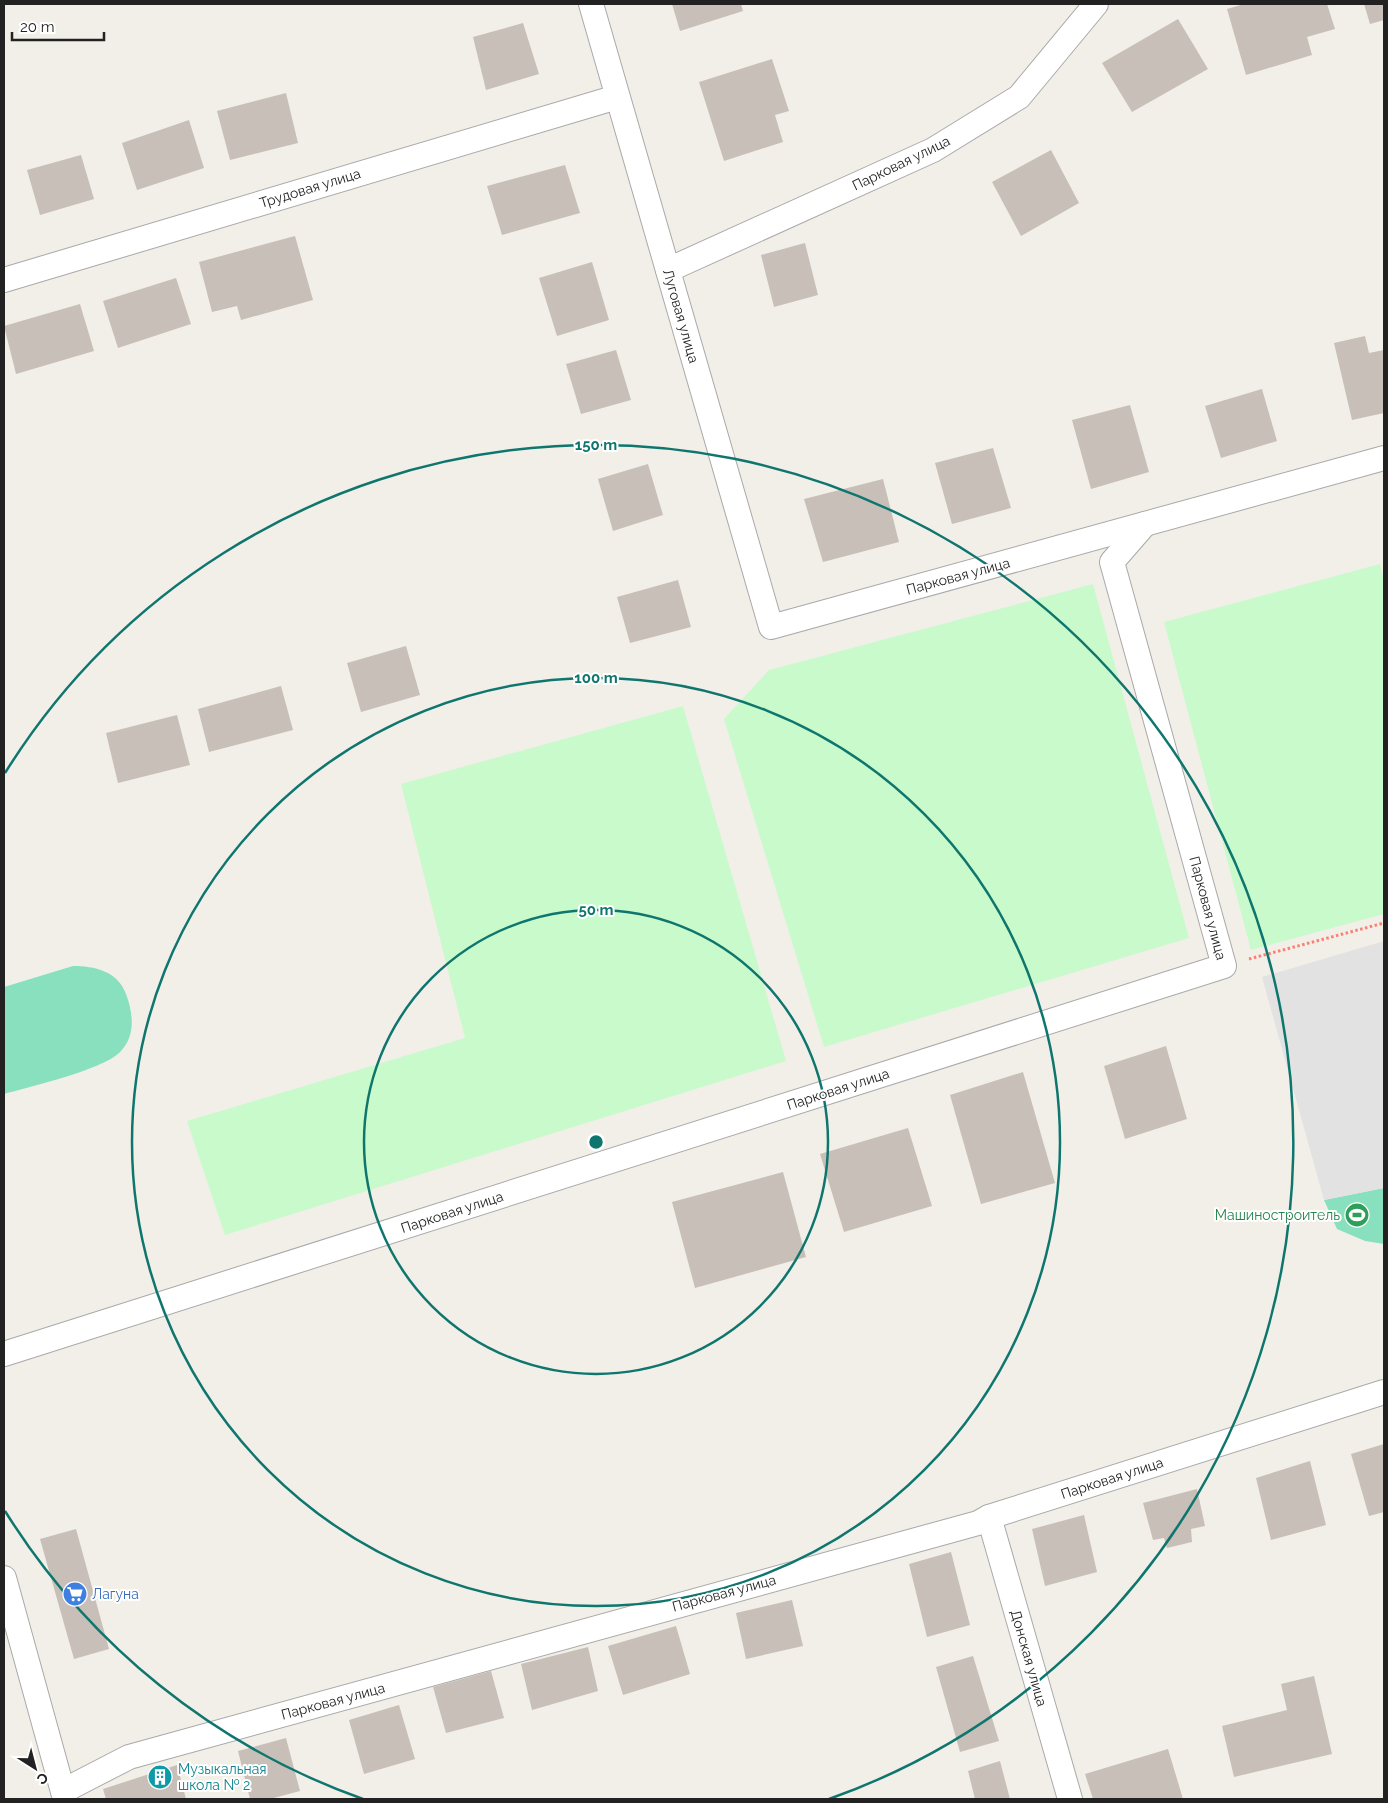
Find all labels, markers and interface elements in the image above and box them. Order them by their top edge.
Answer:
scale bar [12,10,105,42]
text: 20 m [20,18,55,36]
street label: Парковая улица [850,132,952,194]
street label: Трудовая улица [258,165,362,211]
street label: Луговая улица [660,267,702,365]
text: 150 m [575,436,617,454]
street label: Парковая улица [904,554,1012,598]
text: 100 m [574,669,618,687]
street label: Парковая улица [1186,854,1230,962]
text: 50 m [578,901,614,919]
street label: Парковая улица [785,1065,891,1113]
centre of rings [587,1133,605,1151]
street label: Парковая улица [399,1188,505,1236]
sports icon: Машиностроитель [1344,1202,1370,1228]
place label: Машиностроитель [1215,1207,1340,1223]
street label: Парковая улица [1059,1454,1165,1502]
street label: Парковая улица [670,1571,778,1615]
supermarket icon: Лагуна [62,1581,88,1607]
place label: Лагуна [92,1586,139,1602]
street label: Донская улица [1008,1608,1050,1708]
street label: Парковая улица [279,1679,387,1723]
north arrow [10,1743,60,1793]
place label: Музыкальная школа № 2 [178,1761,267,1793]
building icon: Музыкальная школа № 2 [147,1764,173,1790]
text: С [34,1769,51,1788]

